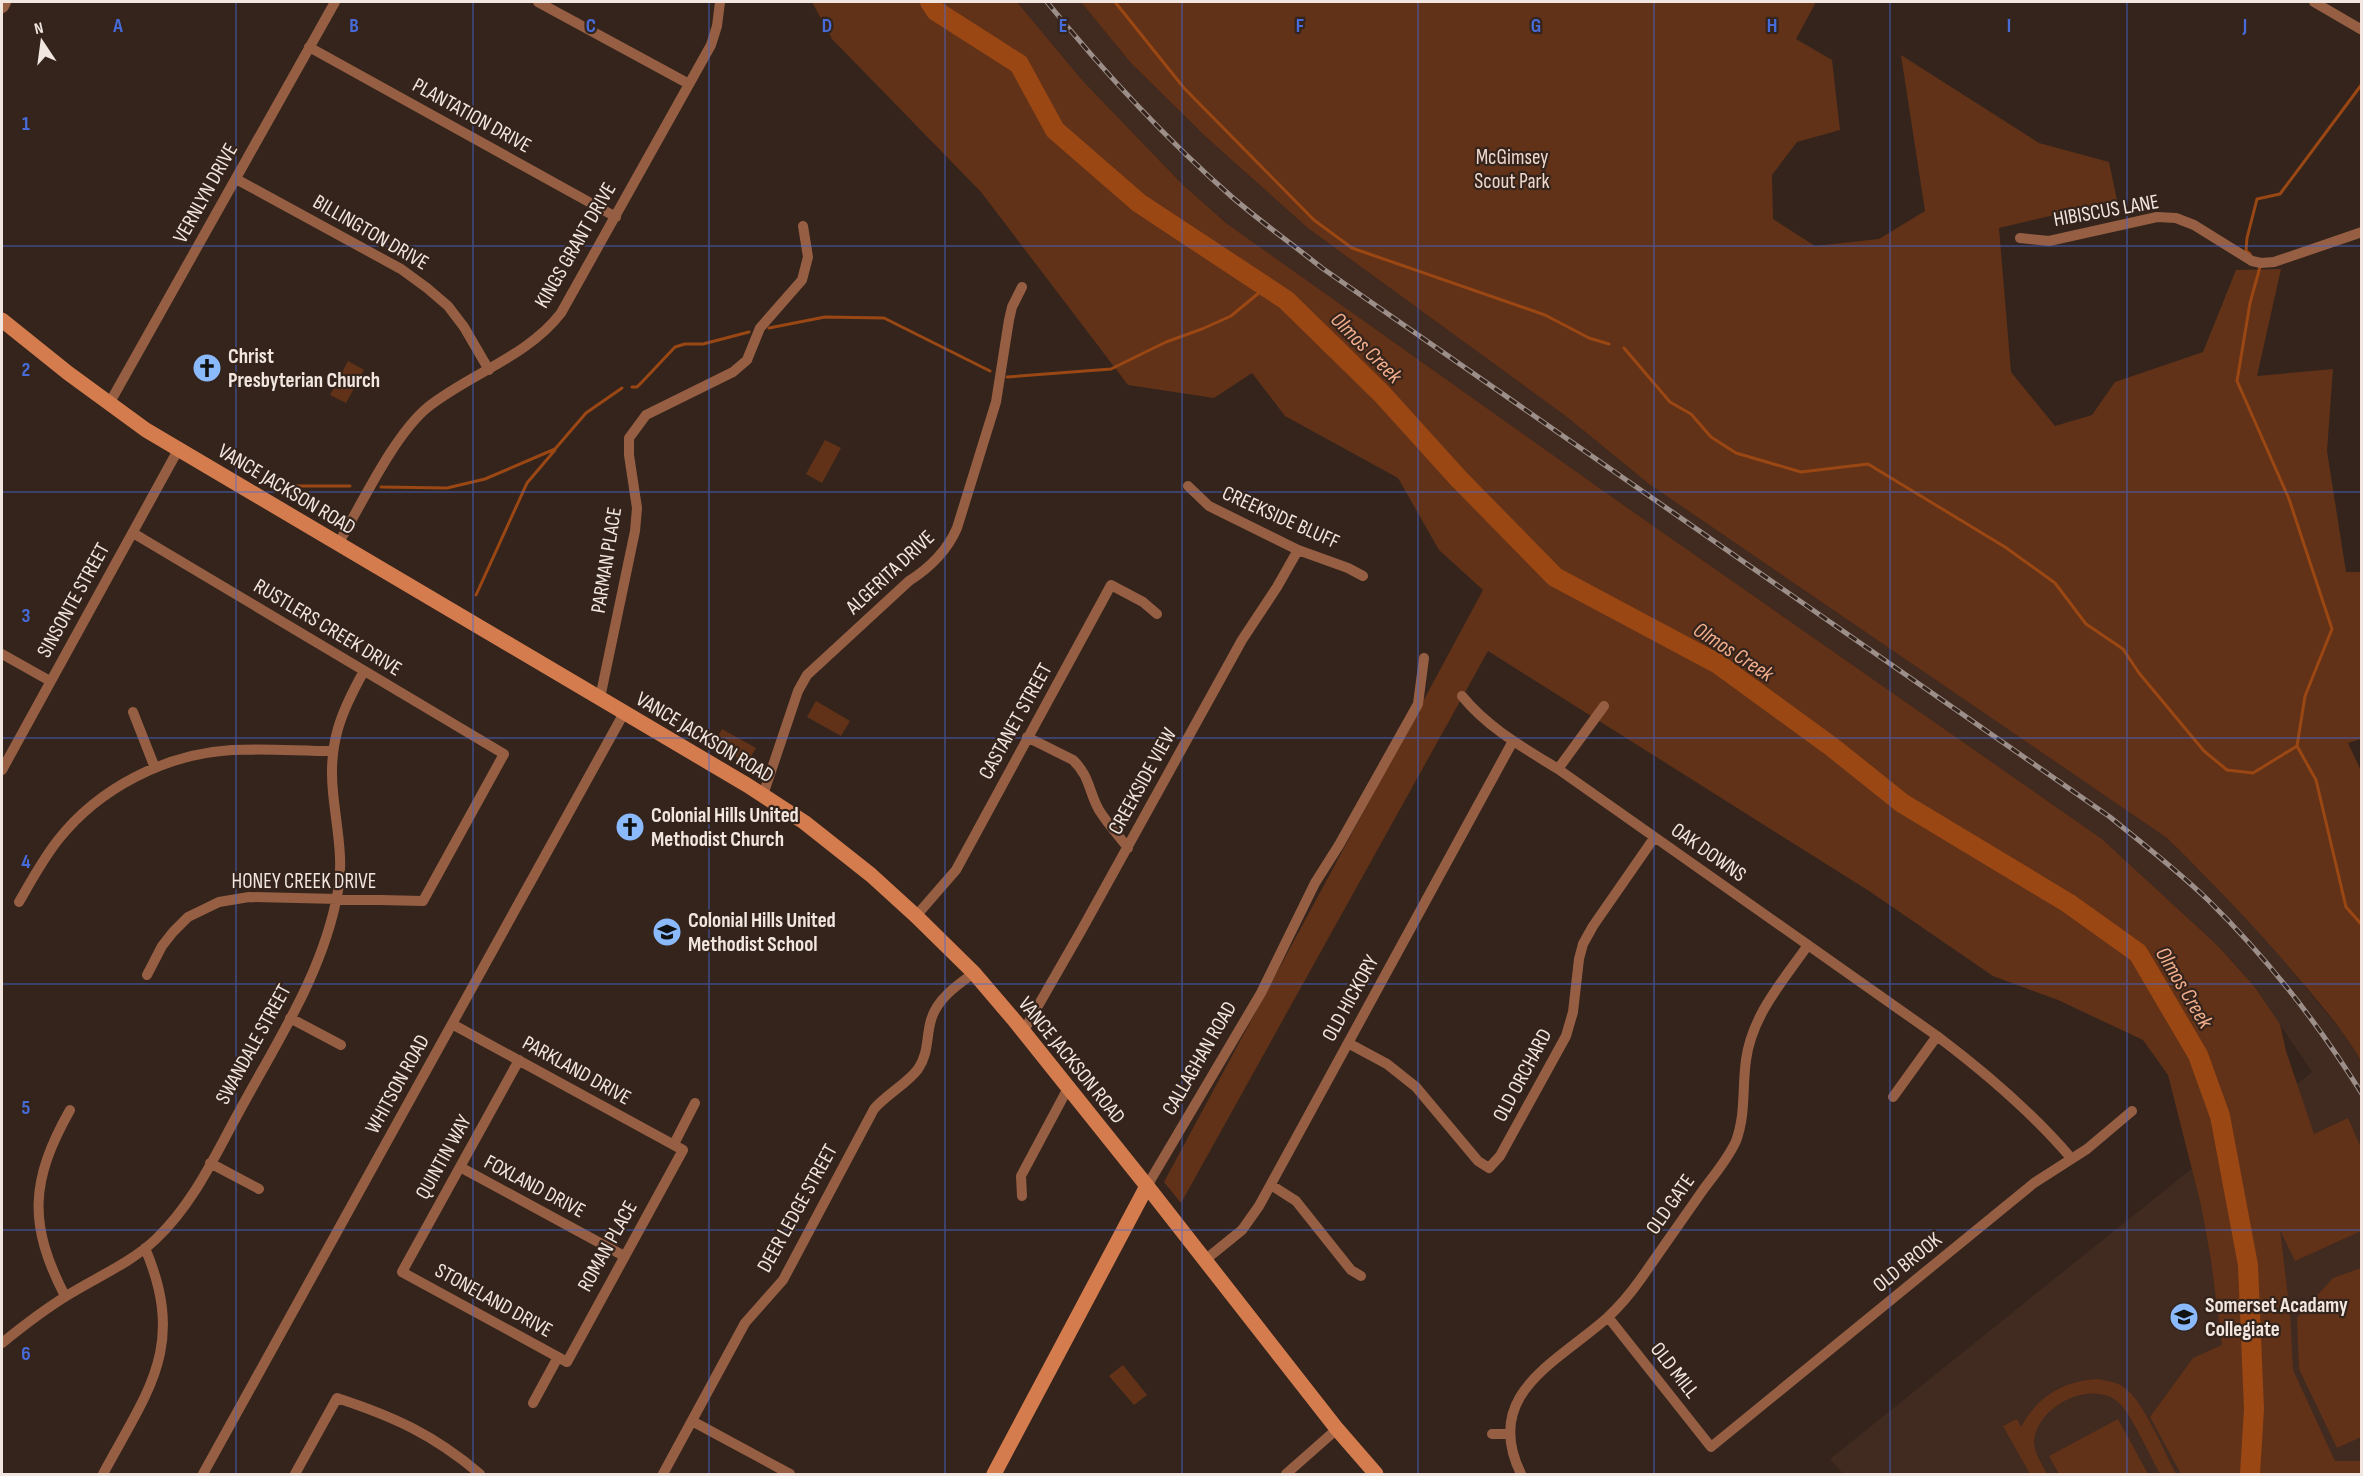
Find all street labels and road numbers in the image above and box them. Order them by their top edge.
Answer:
street label: PLANTATION DRIVE [408,73,535,158]
street label: VERNLYN DRIVE [168,139,243,247]
street label: KINGS GRANT DRIVE [529,178,622,313]
street label: BILLINGTON DRIVE [308,189,433,276]
street label: HIBISCUS LANE [2051,189,2161,232]
street label: VANCE JACKSON ROAD [213,439,360,540]
street label: CREEKSIDE BLUFF [1218,480,1343,554]
street label: PARMAN PLACE [586,505,627,615]
street label: ALGERITA DRIVE [840,525,940,620]
street label: SINSONTE STREET [32,538,115,662]
street label: RUSTLERS CREEK DRIVE [249,573,406,681]
street label: CASTANET STREET [973,658,1058,784]
street label: VANCE JACKSON ROAD [631,687,778,788]
street label: CREEKSIDE VIEW [1103,723,1182,839]
street label: OAK DOWNS [1666,817,1751,887]
street label: HONEY CREEK DRIVE [232,869,376,894]
street label: OLD HICKORY [1317,951,1384,1046]
street label: SWANDALE STREET [210,979,297,1109]
street label: VANCE JACKSON ROAD [1013,992,1130,1129]
street label: CALLAGHAN ROAD [1157,997,1242,1120]
street label: OLD ORCHARD [1488,1025,1557,1126]
street label: WHITSON ROAD [360,1030,435,1138]
street label: PARKLAND DRIVE [518,1030,635,1111]
street label: QUINTIN WAY [410,1110,477,1204]
street label: DEER LEDGE STREET [752,1139,843,1277]
street label: FOXLAND DRIVE [480,1149,589,1223]
street label: OLD GATE [1641,1169,1700,1239]
street label: ROMAN PLACE [572,1196,643,1296]
street label: OLD BROOK [1868,1227,1947,1298]
street label: STONELAND DRIVE [431,1258,557,1343]
street label: OLD MILL [1645,1337,1704,1403]

